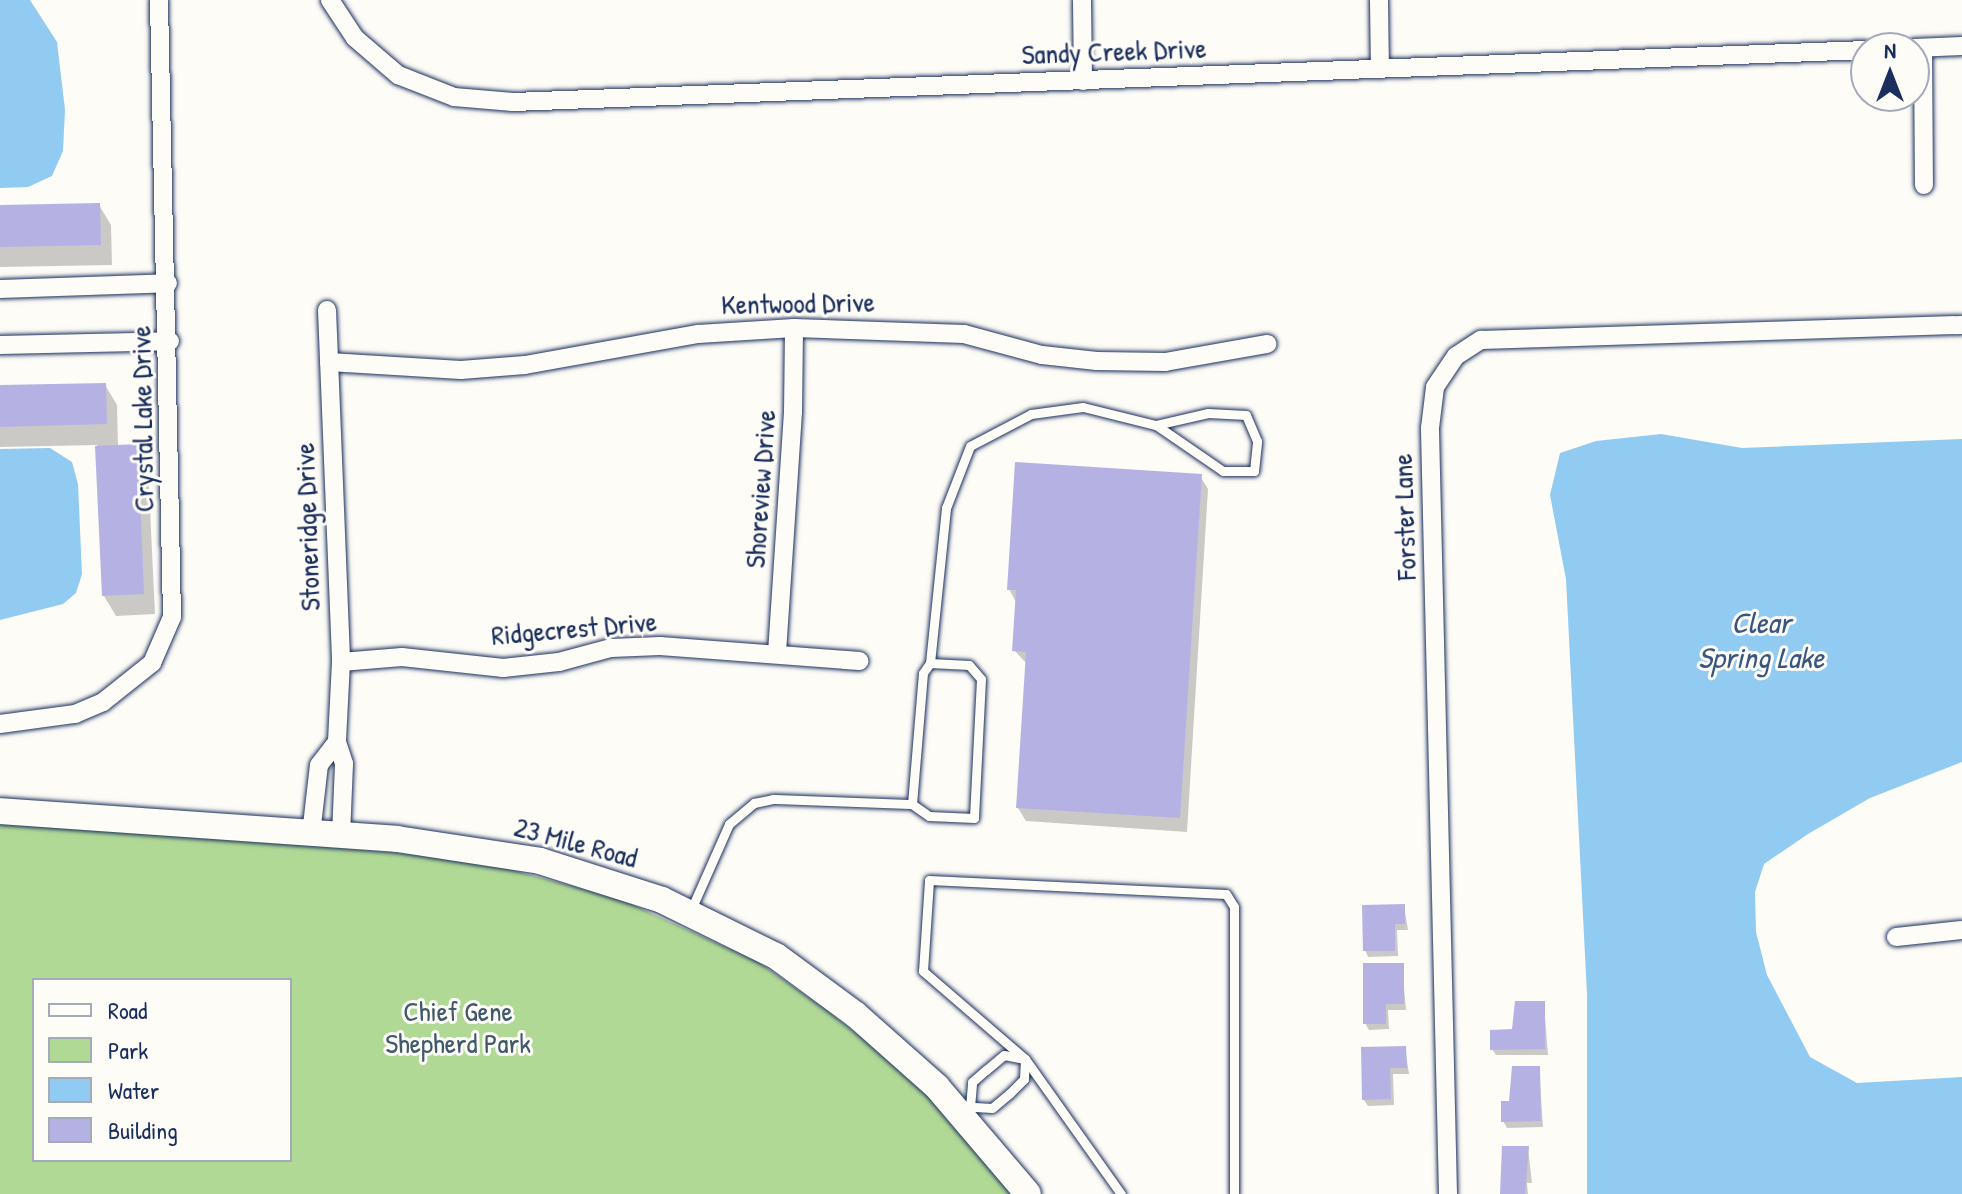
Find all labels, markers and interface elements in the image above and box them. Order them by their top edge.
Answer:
street label: Sandy Creek Drive [1021,31,1207,71]
north arrow [1850,32,1930,112]
text: N [1884,35,1896,65]
street label: Kentwood Drive [721,285,875,321]
street label: Crystal Lake Drive [124,325,160,513]
street label: Shoreview Drive [738,409,782,569]
street label: Stoneridge Drive [287,442,327,612]
street label: Forster Lane [1385,453,1423,581]
street label: Ridgecrest Drive [490,604,658,652]
water label: Clear Spring Lake [1698,604,1824,674]
street label: 23 Mile Road [511,809,641,875]
legend [32,978,292,1162]
text: Road [108,994,147,1026]
park label: Chief Gene Shepherd Park [385,994,531,1060]
text: Park [108,1034,148,1066]
text: Water [108,1074,159,1106]
text: Building [108,1114,178,1146]

